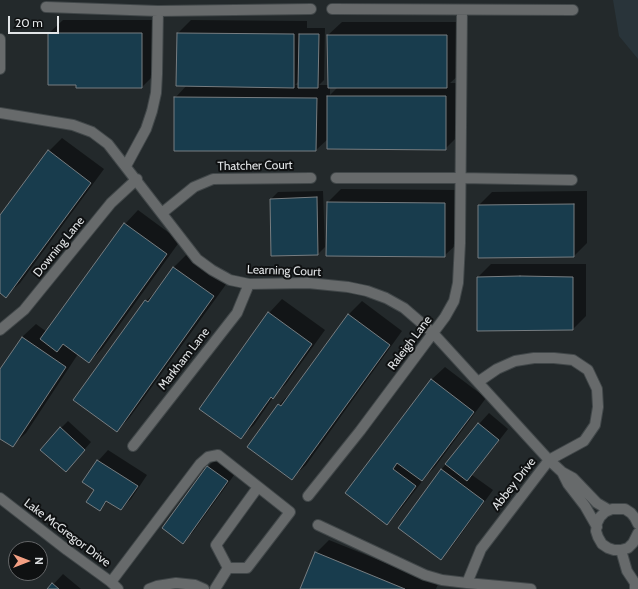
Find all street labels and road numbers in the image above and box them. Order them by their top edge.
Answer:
street label: Thatcher Court [217,158,293,174]
street label: Downing Lane [30,214,88,280]
street label: Learning Court [247,263,321,279]
street label: Raleigh Lane [385,313,435,373]
street label: Markham Lane [155,325,213,393]
street label: Abbey Drive [489,455,539,513]
street label: Lake McGregor Drive [21,496,113,570]

